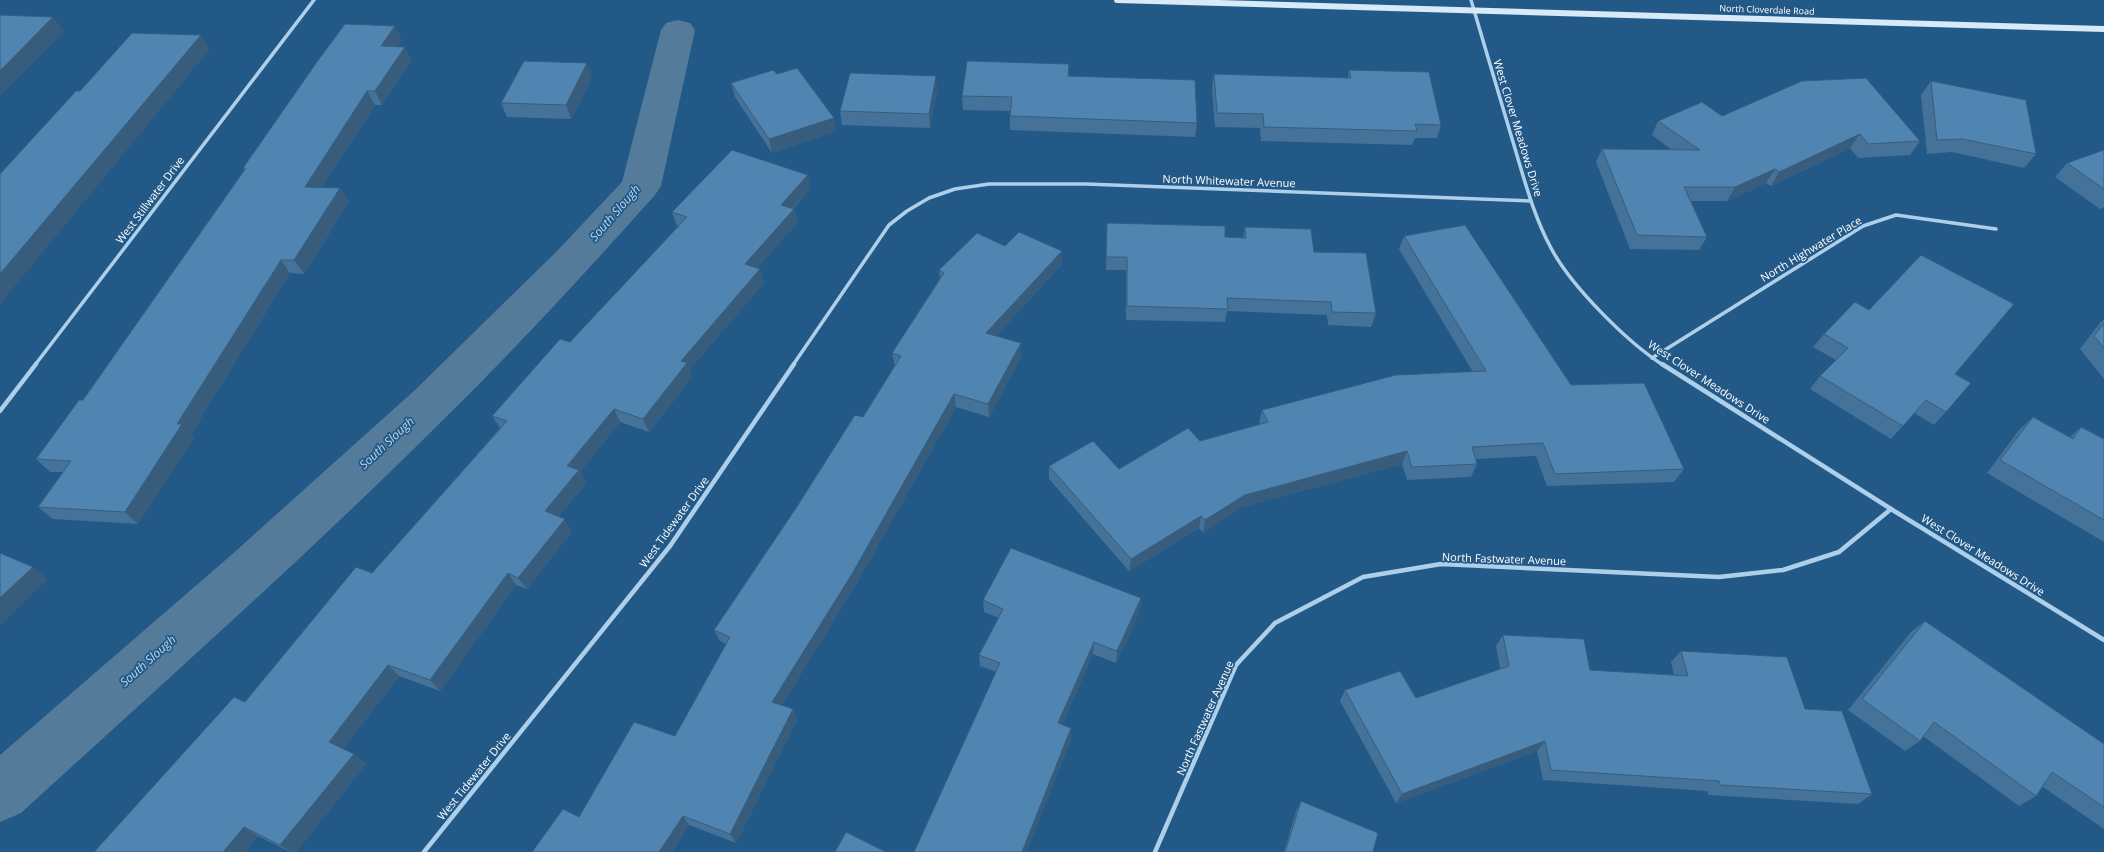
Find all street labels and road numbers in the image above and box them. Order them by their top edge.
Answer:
street label: North Cloverdale Road [1719,1,1815,18]
street label: West Clover Meadows Drive [1490,57,1547,198]
street label: West Stillwater Drive [112,153,187,246]
street label: North Whitewater Avenue [1162,171,1296,190]
street label: North Highwater Place [1757,212,1864,285]
street label: West Clover Meadows Drive [1645,336,1773,427]
street label: West Tidewater Drive [635,473,712,570]
street label: West Clover Meadows Drive [1919,510,2048,599]
street label: North Fastwater Avenue [1442,549,1566,568]
street label: North Fastwater Avenue [1172,658,1237,778]
street label: West Tidewater Drive [433,729,514,823]

